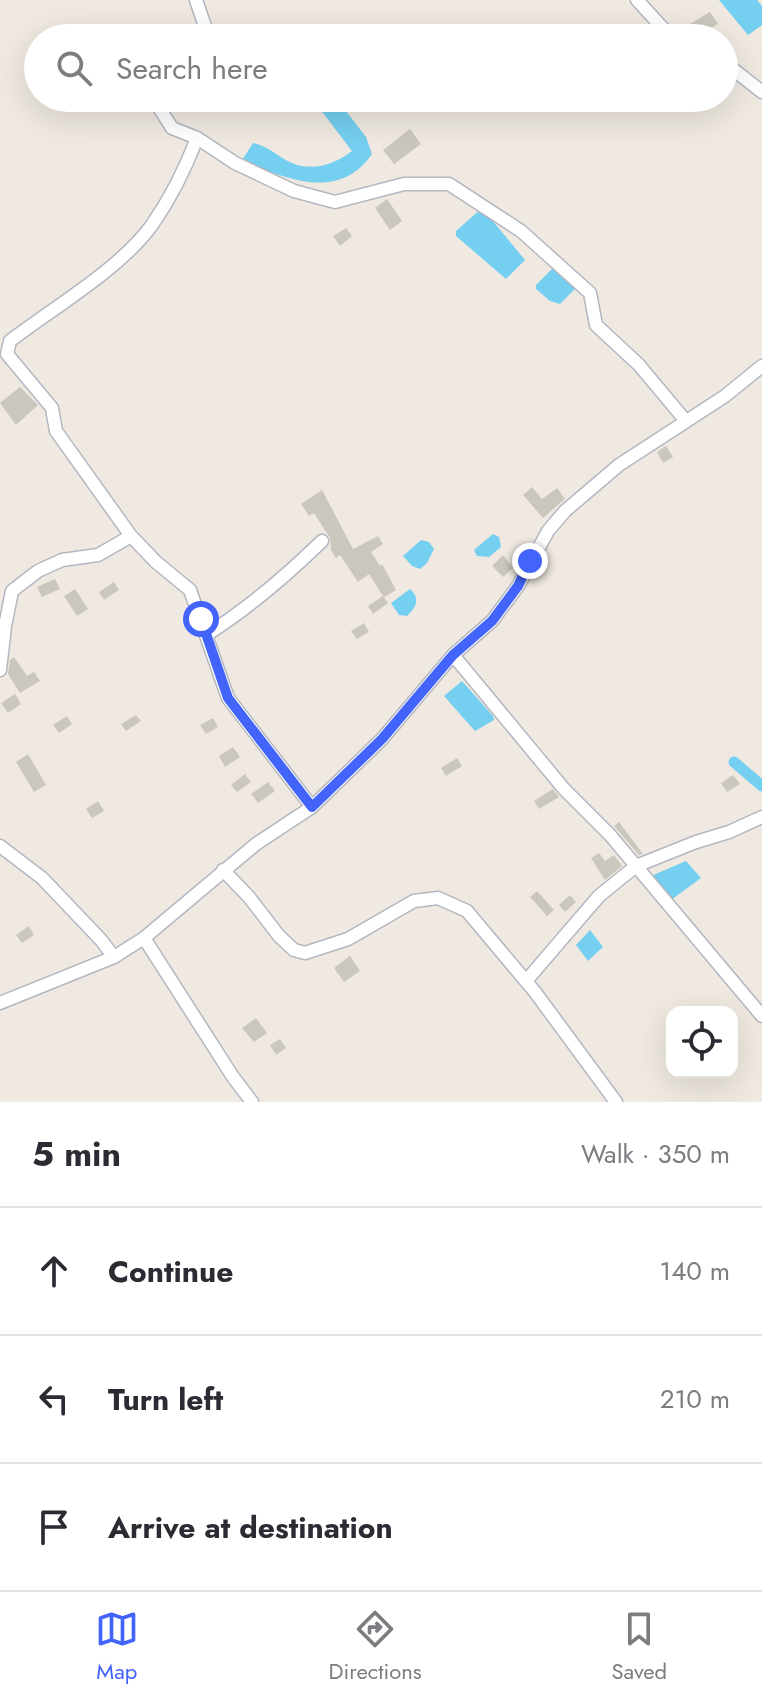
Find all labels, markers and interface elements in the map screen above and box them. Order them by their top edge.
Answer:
search box [24,24,738,112]
icon: search [52,46,96,90]
text: Search here [116,47,268,90]
route end [512,543,548,579]
route start [183,601,219,637]
map controls [666,1006,738,1078]
button: locate [666,1006,738,1078]
text: 5 min [32,1130,121,1179]
text: Walk · 350 m [581,1135,730,1173]
icon: ahead [32,1249,76,1293]
text: Continue [108,1250,234,1293]
text: 140 m [659,1252,730,1290]
icon: left [32,1377,76,1421]
text: Turn left [108,1378,223,1421]
text: 210 m [660,1380,730,1418]
icon: arrive [32,1505,76,1549]
text: Arrive at destination [108,1506,393,1549]
tab: Map [95,1607,139,1687]
tab: Directions [329,1607,422,1687]
tab: Saved [611,1607,667,1687]

